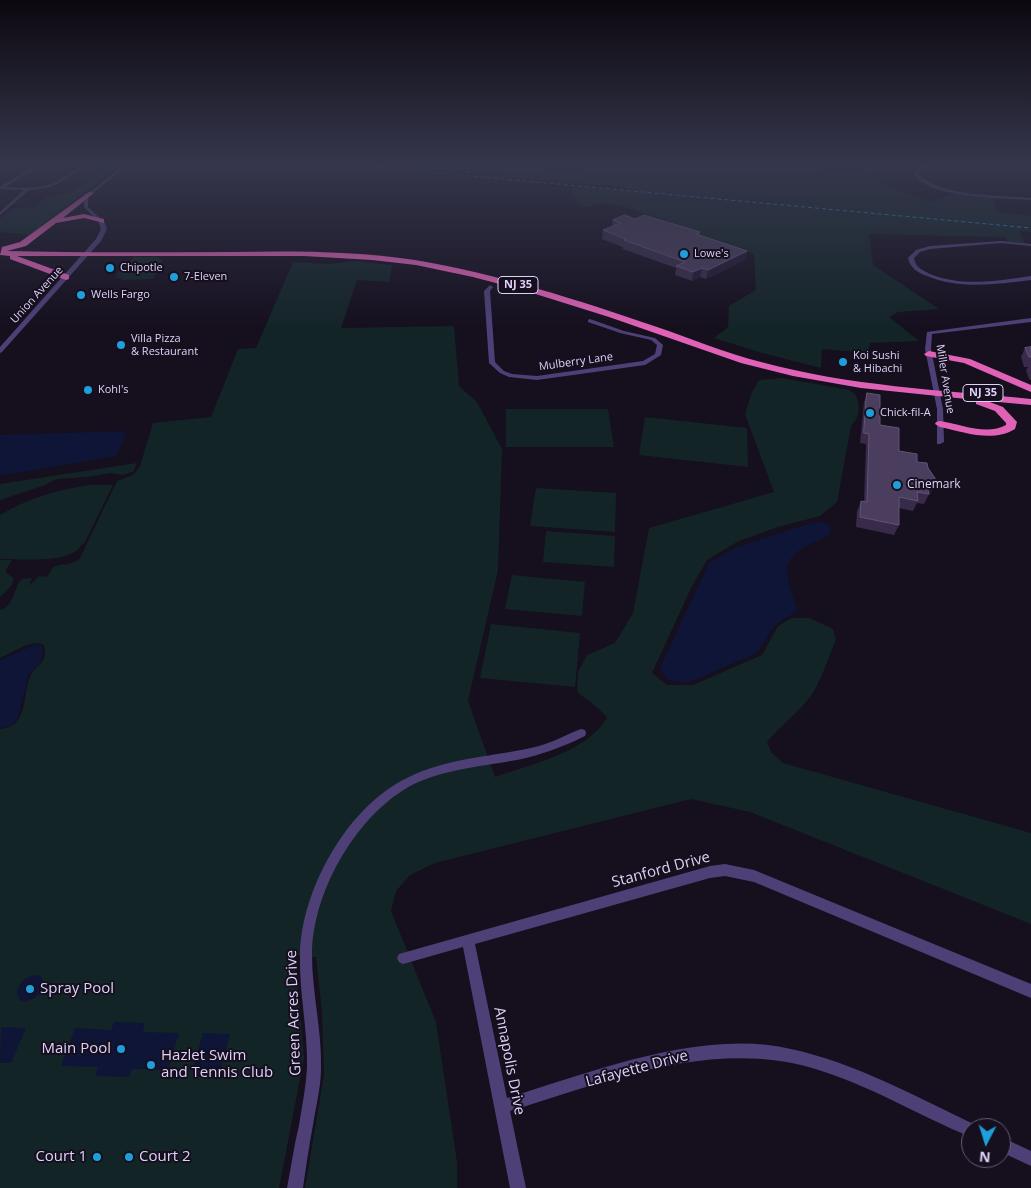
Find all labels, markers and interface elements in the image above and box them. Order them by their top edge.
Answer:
place label: Lowe's [694,247,729,261]
marker: Lowe's [678,248,690,260]
place label: Chipotle [120,261,163,275]
marker: Chipotle [104,262,116,274]
street label: Union Avenue [8,264,66,326]
place label: 7-Eleven [184,270,227,284]
marker: 7-Eleven [168,271,180,283]
road number: NJ 35 [498,276,538,294]
place label: Wells Fargo [91,288,150,302]
marker: Wells Fargo [75,289,87,301]
place label: Villa Pizza & Restaurant [131,332,198,358]
marker: Villa Pizza & Restaurant [115,339,127,351]
street label: Miller Avenue [933,343,957,415]
place label: Koi Sushi & Hibachi [853,349,902,375]
street label: Mulberry Lane [538,350,614,374]
marker: Koi Sushi & Hibachi [837,356,849,368]
place label: Kohl's [98,383,129,397]
marker: Kohl's [82,384,94,396]
road number: NJ 35 [963,384,1003,402]
place label: Chick-fil-A [880,406,931,420]
marker: Chick-fil-A [864,407,876,419]
place label: Cinemark [907,478,961,492]
marker: Cinemark [891,479,903,491]
street label: Stanford Drive [610,848,712,892]
street label: Green Acres Drive [283,950,305,1076]
place label: Spray Pool [40,980,114,998]
marker: Spray Pool [24,983,36,995]
street label: Annapolis Drive [490,1005,528,1117]
place label: Main Pool [41,1040,111,1058]
marker: Main Pool [115,1043,127,1055]
place label: Hazlet Swim and Tennis Club [161,1047,273,1082]
street label: Lafayette Drive [584,1047,690,1091]
marker: Hazlet Swim and Tennis Club [145,1059,157,1071]
north arrow [961,1118,1011,1168]
text: N [978,1147,991,1167]
place label: Court 1 [35,1148,87,1166]
place label: Court 2 [139,1148,191,1166]
marker: Court 1 [91,1151,103,1163]
marker: Court 2 [123,1151,135,1163]

